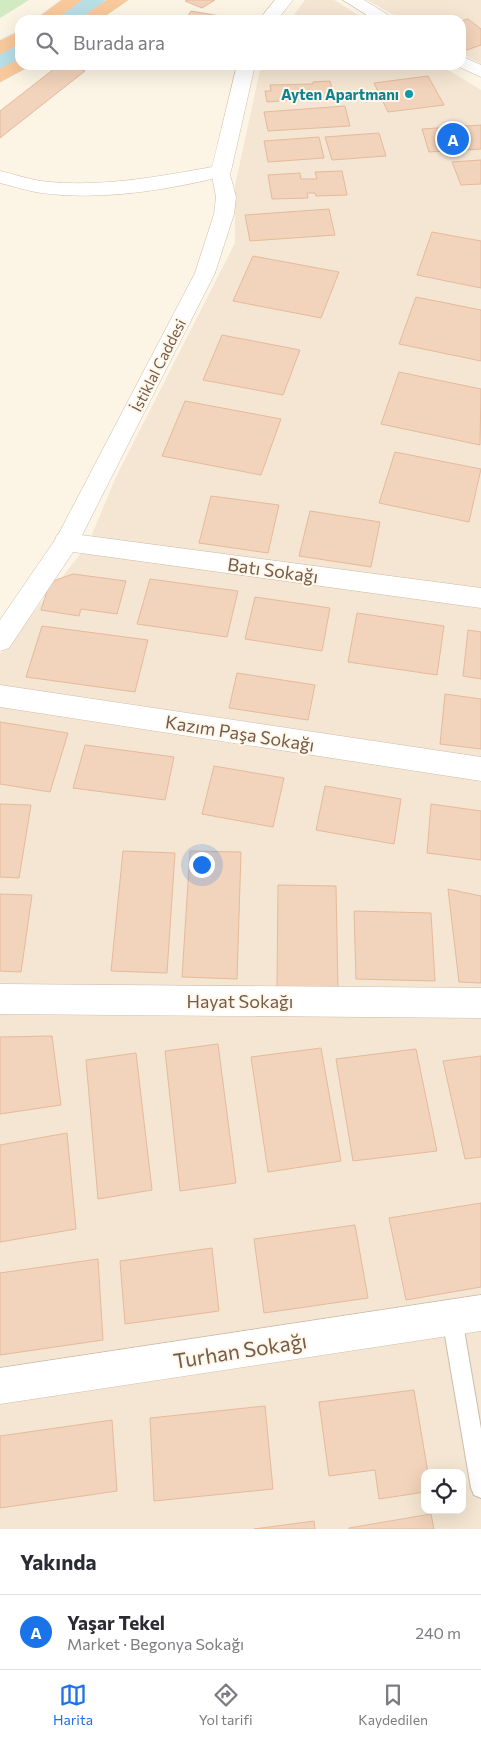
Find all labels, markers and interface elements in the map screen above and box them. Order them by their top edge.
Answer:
search box [15,15,466,70]
icon: search [33,29,61,57]
text: Burada ara [73,31,165,54]
place label: Ayten Apartmanı [281,85,399,103]
marker: Ayten Apartmanı [403,88,415,100]
pin: A [437,120,469,158]
street label: İstiklal Caddesi [127,316,189,414]
street label: Batı Sokağı [226,553,320,587]
street label: Kazım Paşa Sokağı [164,710,316,756]
your location [189,852,215,878]
street label: Hayat Sokağı [187,990,293,1012]
street label: Turhan Sokağı [171,1327,309,1373]
map controls [421,1469,466,1514]
button: locate [421,1469,466,1514]
text: Yakında [20,1549,97,1574]
text: Yaşar Tekel [67,1611,165,1634]
text: A [30,1623,42,1642]
text: 240 m [415,1623,461,1642]
text: Market · Begonya Sokağı [67,1634,244,1653]
tab: Harita [53,1681,93,1728]
tab: Yol tarifi [199,1681,253,1728]
tab: Kaydedilen [358,1681,428,1728]

